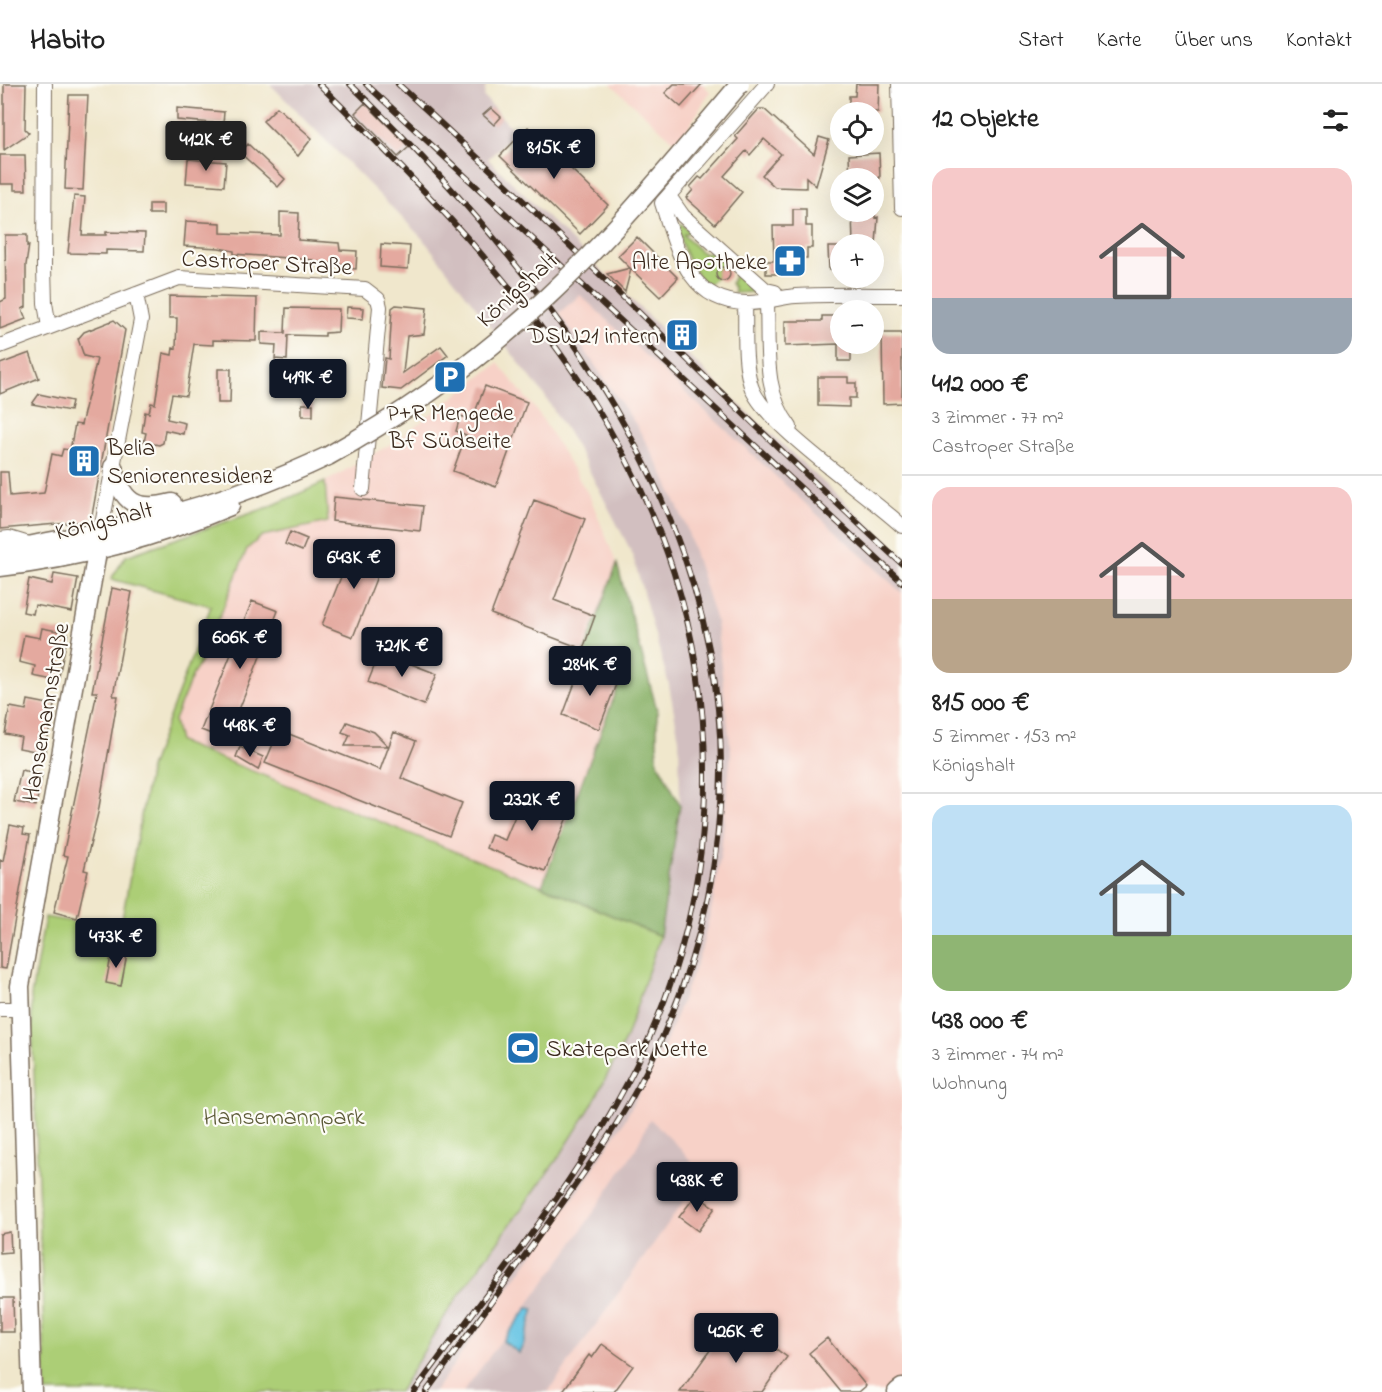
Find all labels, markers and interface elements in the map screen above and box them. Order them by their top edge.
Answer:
text: Habito [30,21,105,62]
text: Start [1018,26,1064,56]
text: Karte [1097,26,1141,56]
text: Über uns [1174,26,1253,56]
text: Kontakt [1286,26,1352,56]
text: 12 Objekte [932,101,1039,139]
map controls [830,102,884,354]
button: locate [830,102,884,156]
icon: filters [1319,104,1352,137]
pin: 412K € [157,121,255,172]
text: 412K € [179,126,233,155]
pin: 815K € [505,129,603,180]
text: 815K € [527,134,581,163]
button: layers [830,168,884,222]
icon: home [1088,207,1196,315]
button: + [830,234,884,288]
street label: Castroper Straße [181,243,353,286]
pharmacy icon: Alte Apotheke [772,243,808,279]
street label: Königshalt [470,244,567,337]
place label: Alte Apotheke [632,246,767,281]
button: − [830,300,884,354]
building icon: DSW21 intern [664,317,700,353]
place label: DSW21 intern [527,320,659,355]
pin: 419K € [259,359,357,410]
parking icon: P+R Mengede Bf Südseite [432,359,468,395]
text: 419K € [283,364,333,393]
text: 412 000 € [932,366,1029,404]
place label: P+R Mengede Bf Südseite [386,397,514,460]
text: 3 Zimmer · 77 m² [932,404,1064,433]
place label: Belia Seniorenresidenz [106,432,274,495]
text: Castroper Straße [932,433,1074,462]
building icon: Belia Seniorenresidenz [66,443,102,479]
street label: Königshalt [52,493,157,551]
icon: home [1088,526,1196,634]
pin: 643K € [305,539,403,590]
text: 643K € [327,544,381,573]
pin: 606K € [191,619,289,670]
street label: Hansemannstraße [15,620,80,805]
text: 606K € [213,624,267,653]
pin: 721K € [353,627,451,678]
text: 721K € [375,632,429,661]
pin: 284K € [541,646,639,697]
text: 284K € [563,651,617,680]
text: 815 000 € [932,685,1030,723]
pin: 448K € [201,707,299,758]
text: 448K € [224,712,276,741]
text: 5 Zimmer · 153 m² [932,723,1076,752]
text: Königshalt [932,752,1015,781]
pin: 232K € [483,781,581,832]
text: 232K € [504,786,560,815]
icon: home [1088,844,1196,952]
pin: 473K € [67,918,165,969]
text: 473K € [89,923,143,952]
text: 438 000 € [932,1003,1028,1041]
sports icon: Skatepark Nette [505,1030,541,1066]
place label: Skatepark Nette [546,1033,708,1068]
text: 3 Zimmer · 74 m² [932,1041,1064,1070]
text: Wohnung [932,1070,1007,1099]
park label: Hansemannpark [204,1101,365,1136]
pin: 438K € [648,1162,746,1213]
text: 438K € [671,1167,723,1196]
pin: 426K € [687,1313,785,1364]
text: 426K € [708,1318,764,1347]

